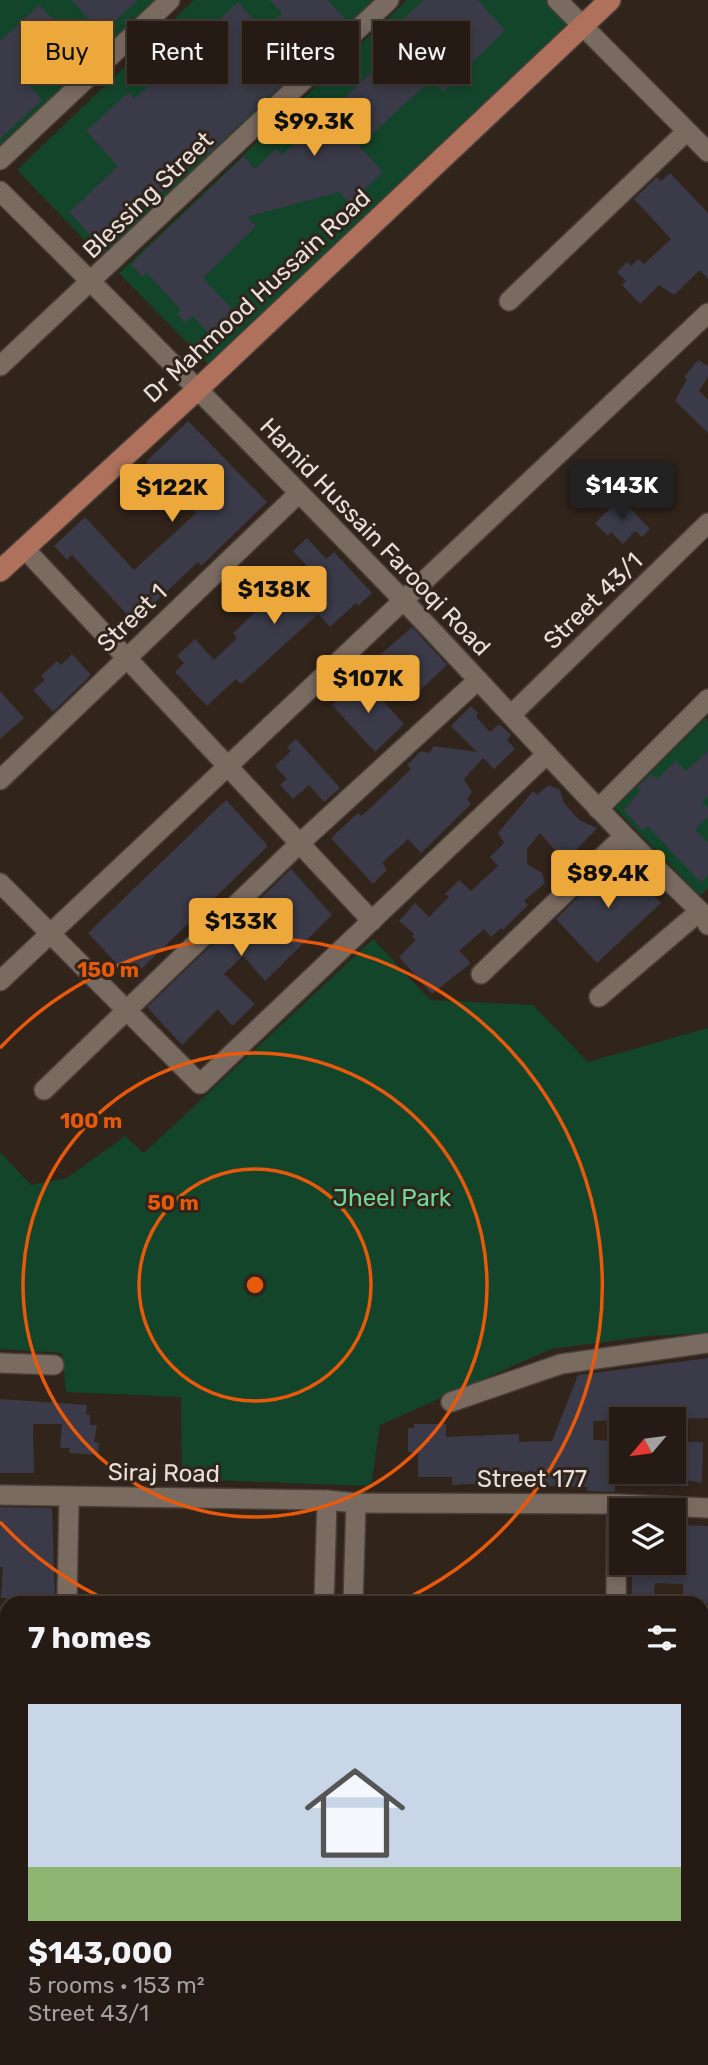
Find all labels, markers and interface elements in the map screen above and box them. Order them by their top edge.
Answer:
chip: Buy [21,21,113,84]
chip: Rent [127,21,228,84]
chip: Filters [242,21,359,84]
chip: New [373,21,470,84]
pin: $99.3K [257,99,371,158]
text: $99.3K [274,107,354,135]
street label: Blessing Street [77,126,219,264]
street label: Dr Mahmood Hussain Road [138,184,376,408]
street label: Hamid Hussain Farooqi Road [254,412,496,662]
pin: $143K [573,462,671,522]
pin: $122K [123,464,221,524]
text: $143K [586,471,658,499]
text: $122K [136,473,208,501]
street label: Street 43/1 [538,547,648,655]
pin: $138K [225,566,323,626]
text: $138K [238,575,310,603]
street label: Street 1 [92,578,172,658]
pin: $107K [319,656,417,715]
text: $107K [333,664,403,692]
pin: $89.4K [551,850,665,910]
text: $89.4K [567,859,649,887]
pin: $133K [192,898,290,958]
text: $133K [205,907,277,935]
text: 150 m [77,957,139,982]
text: 100 m [60,1108,122,1133]
park label: Jheel Park [333,1184,452,1212]
text: 50 m [147,1190,199,1215]
centre of rings [243,1273,267,1297]
north arrow [609,1407,686,1484]
map controls [609,1407,686,1575]
street label: Siraj Road [108,1458,220,1488]
street label: Street 177 [477,1465,587,1493]
button: layers [609,1498,686,1575]
icon: filters [643,1619,681,1657]
text: 7 homes [28,1620,151,1656]
icon: home [292,1750,418,1876]
text: $143,000 [28,1935,173,1971]
text: 5 rooms · 153 m² [28,1971,205,1999]
text: Street 43/1 [28,1999,149,2027]

